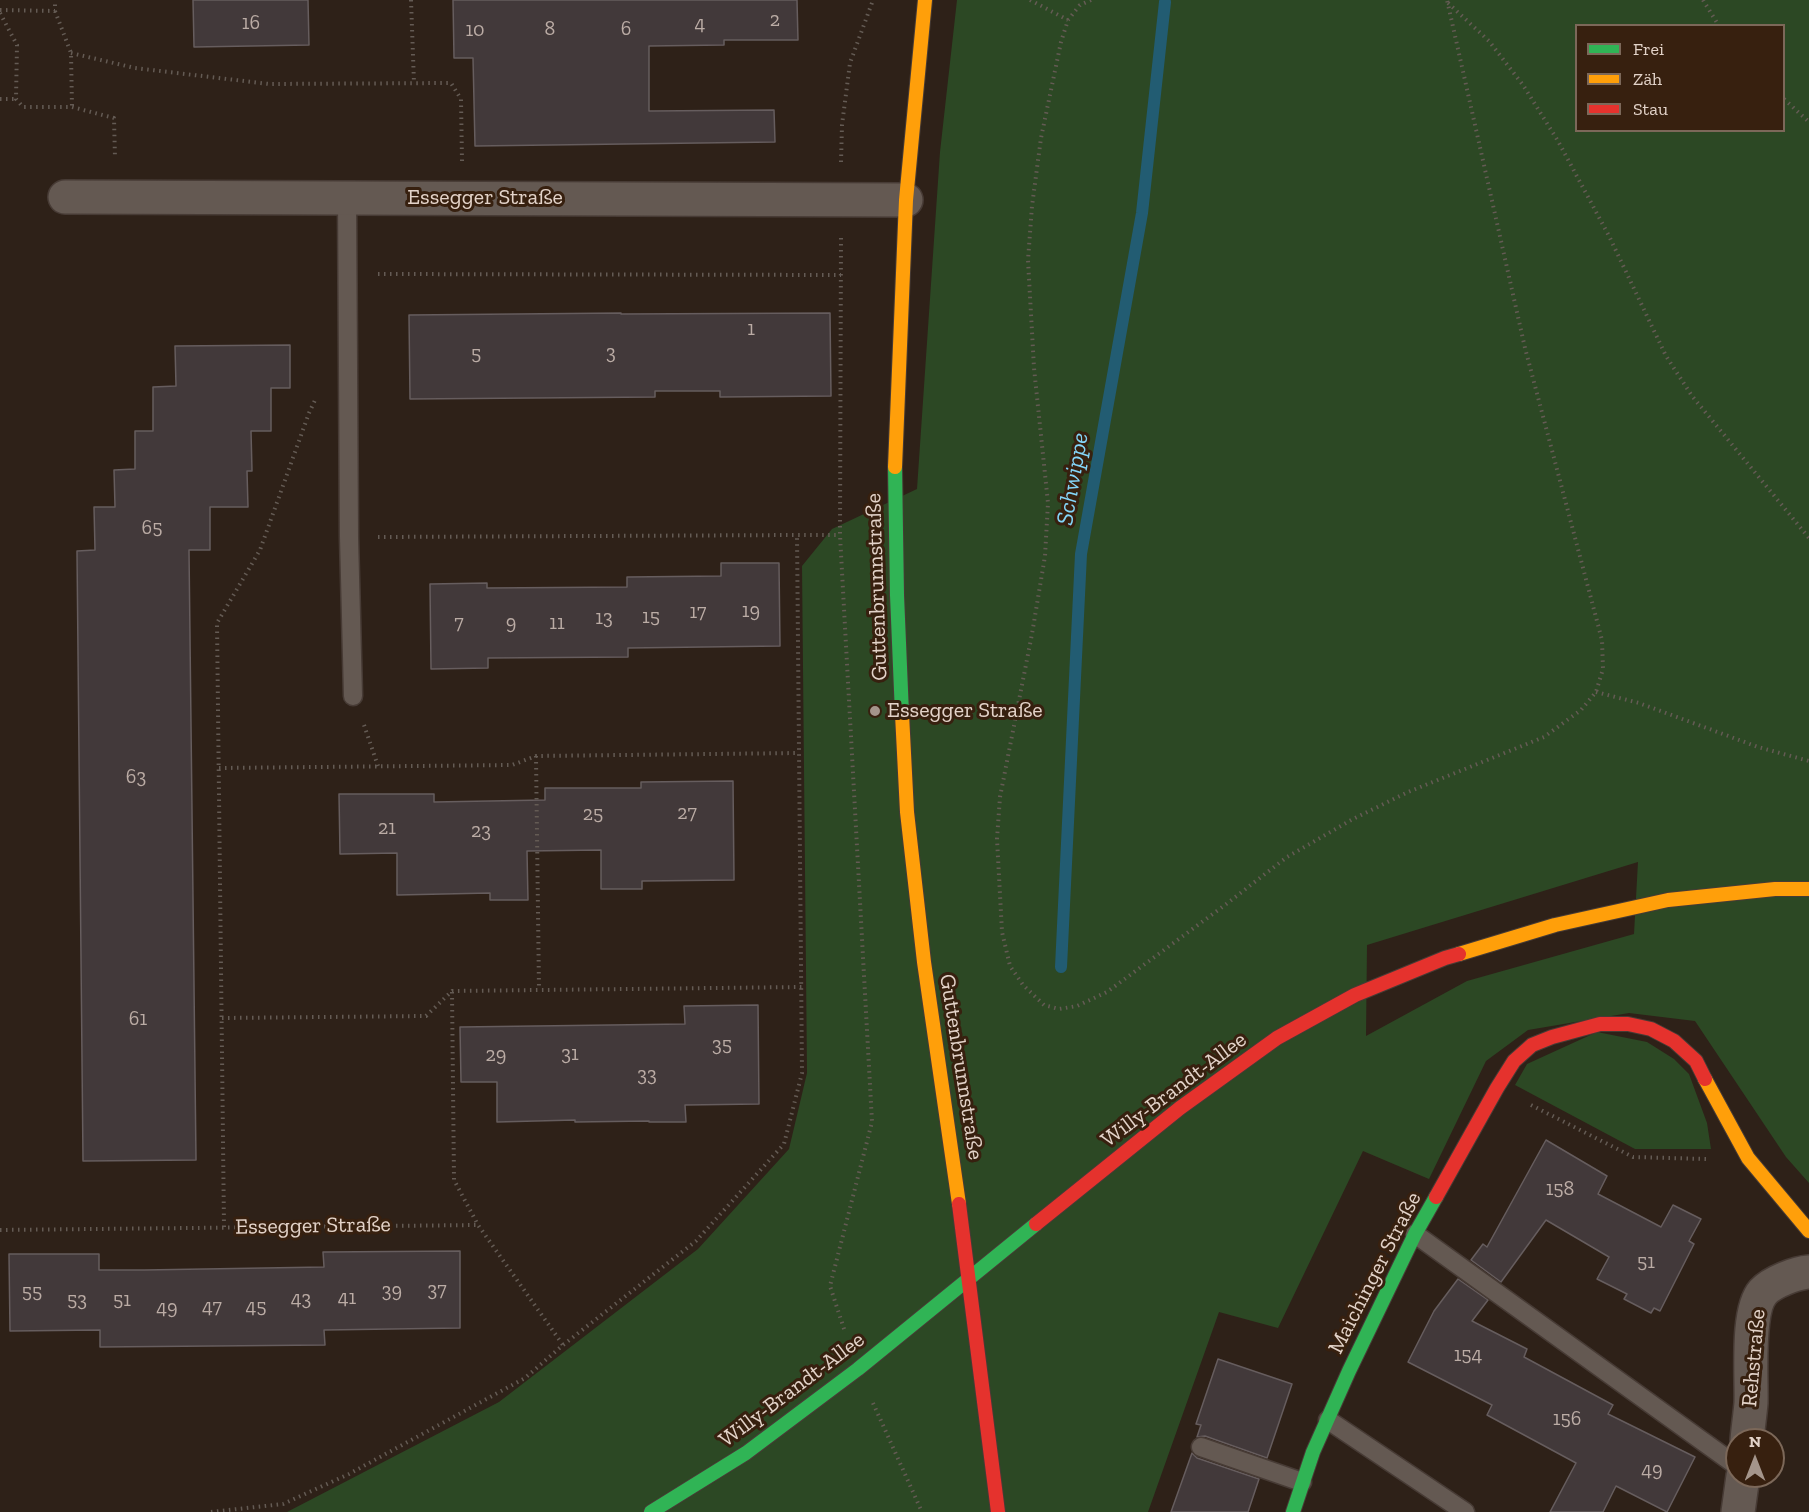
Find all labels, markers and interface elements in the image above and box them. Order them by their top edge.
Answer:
house number: 2 [770,8,780,32]
house number: 16 [242,11,260,35]
house number: 4 [695,12,705,36]
house number: 8 [545,17,555,41]
house number: 6 [621,17,631,41]
house number: 10 [465,18,485,42]
legend [1575,24,1785,132]
text: Frei [1633,38,1664,60]
text: Zäh [1633,68,1662,90]
text: Stau [1633,98,1668,120]
street label: Essegger Straße [407,185,563,211]
house number: 1 [747,317,755,341]
house number: 3 [606,341,616,365]
house number: 5 [471,342,481,366]
water label: Schwippe [1051,430,1095,528]
street label: Guttenbrunnstraße [861,493,893,681]
house number: 65 [142,516,162,540]
house number: 19 [742,599,760,623]
house number: 17 [690,600,706,624]
house number: 15 [642,605,660,629]
house number: 13 [595,606,613,630]
house number: 7 [454,611,464,635]
house number: 9 [506,611,516,635]
house number: 11 [549,611,565,635]
place label: Essegger Straße [887,698,1043,724]
marker: Essegger Straße [868,704,882,718]
house number: 63 [126,765,146,789]
house number: 27 [677,801,697,825]
house number: 25 [583,802,603,826]
house number: 21 [378,816,396,840]
house number: 23 [471,819,491,843]
street label: Guttenbrunnstraße [933,972,989,1162]
house number: 61 [129,1007,147,1031]
street label: Willy-Brandt-Allee [1096,1027,1252,1153]
house number: 35 [712,1033,732,1057]
house number: 31 [561,1042,579,1066]
house number: 29 [486,1043,506,1067]
house number: 33 [637,1063,657,1087]
house number: 158 [1546,1177,1574,1201]
street label: Maichinger Straße [1323,1188,1427,1358]
street label: Essegger Straße [235,1211,391,1241]
house number: 51 [1637,1250,1655,1274]
house number: 37 [427,1278,447,1302]
house number: 39 [382,1279,402,1303]
house number: 55 [22,1280,42,1304]
house number: 41 [338,1286,356,1310]
house number: 43 [291,1287,311,1311]
house number: 53 [67,1288,87,1312]
house number: 51 [113,1288,131,1312]
house number: 47 [202,1295,222,1319]
house number: 45 [245,1295,267,1319]
house number: 49 [156,1296,178,1320]
street label: Rehstraße [1737,1308,1771,1408]
street label: Willy-Brandt-Allee [714,1327,870,1453]
house number: 154 [1454,1343,1482,1367]
house number: 156 [1553,1407,1581,1431]
north arrow [1725,1428,1785,1488]
text: N [1749,1432,1761,1451]
house number: 49 [1641,1458,1663,1482]

